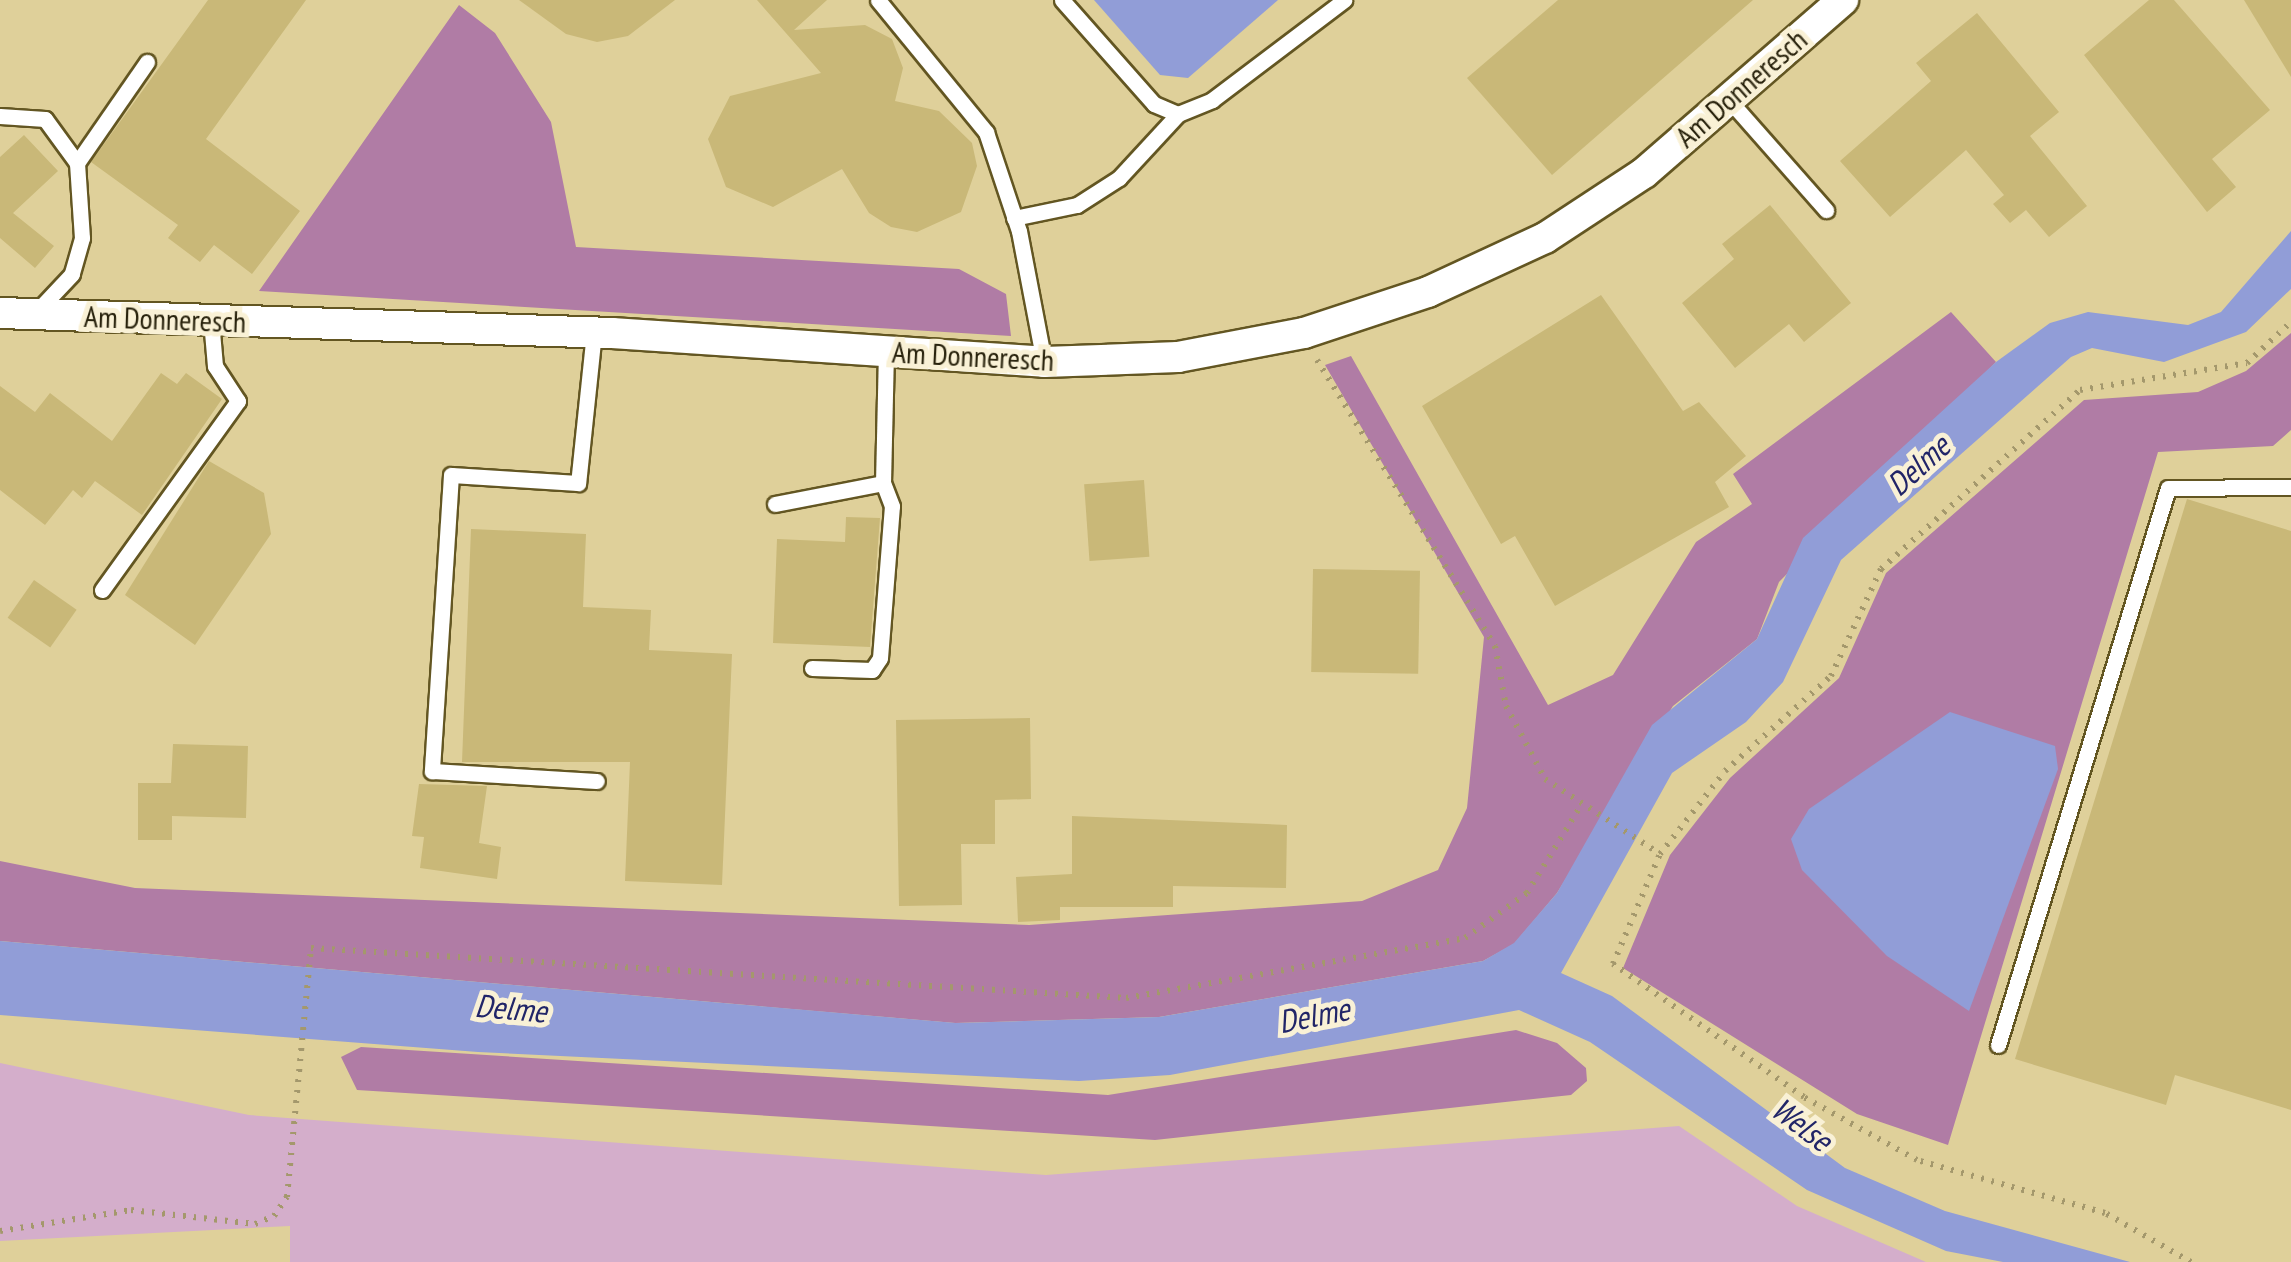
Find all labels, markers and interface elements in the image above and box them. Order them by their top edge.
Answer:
street label: Am Donneresch [1668,21,1814,155]
street label: Am Donneresch [83,298,247,340]
street label: Am Donneresch [891,334,1055,378]
water label: Delme [1879,427,1957,503]
water label: Delme [474,986,548,1030]
water label: Delme [1275,989,1353,1041]
water label: Welse [1764,1089,1840,1159]

